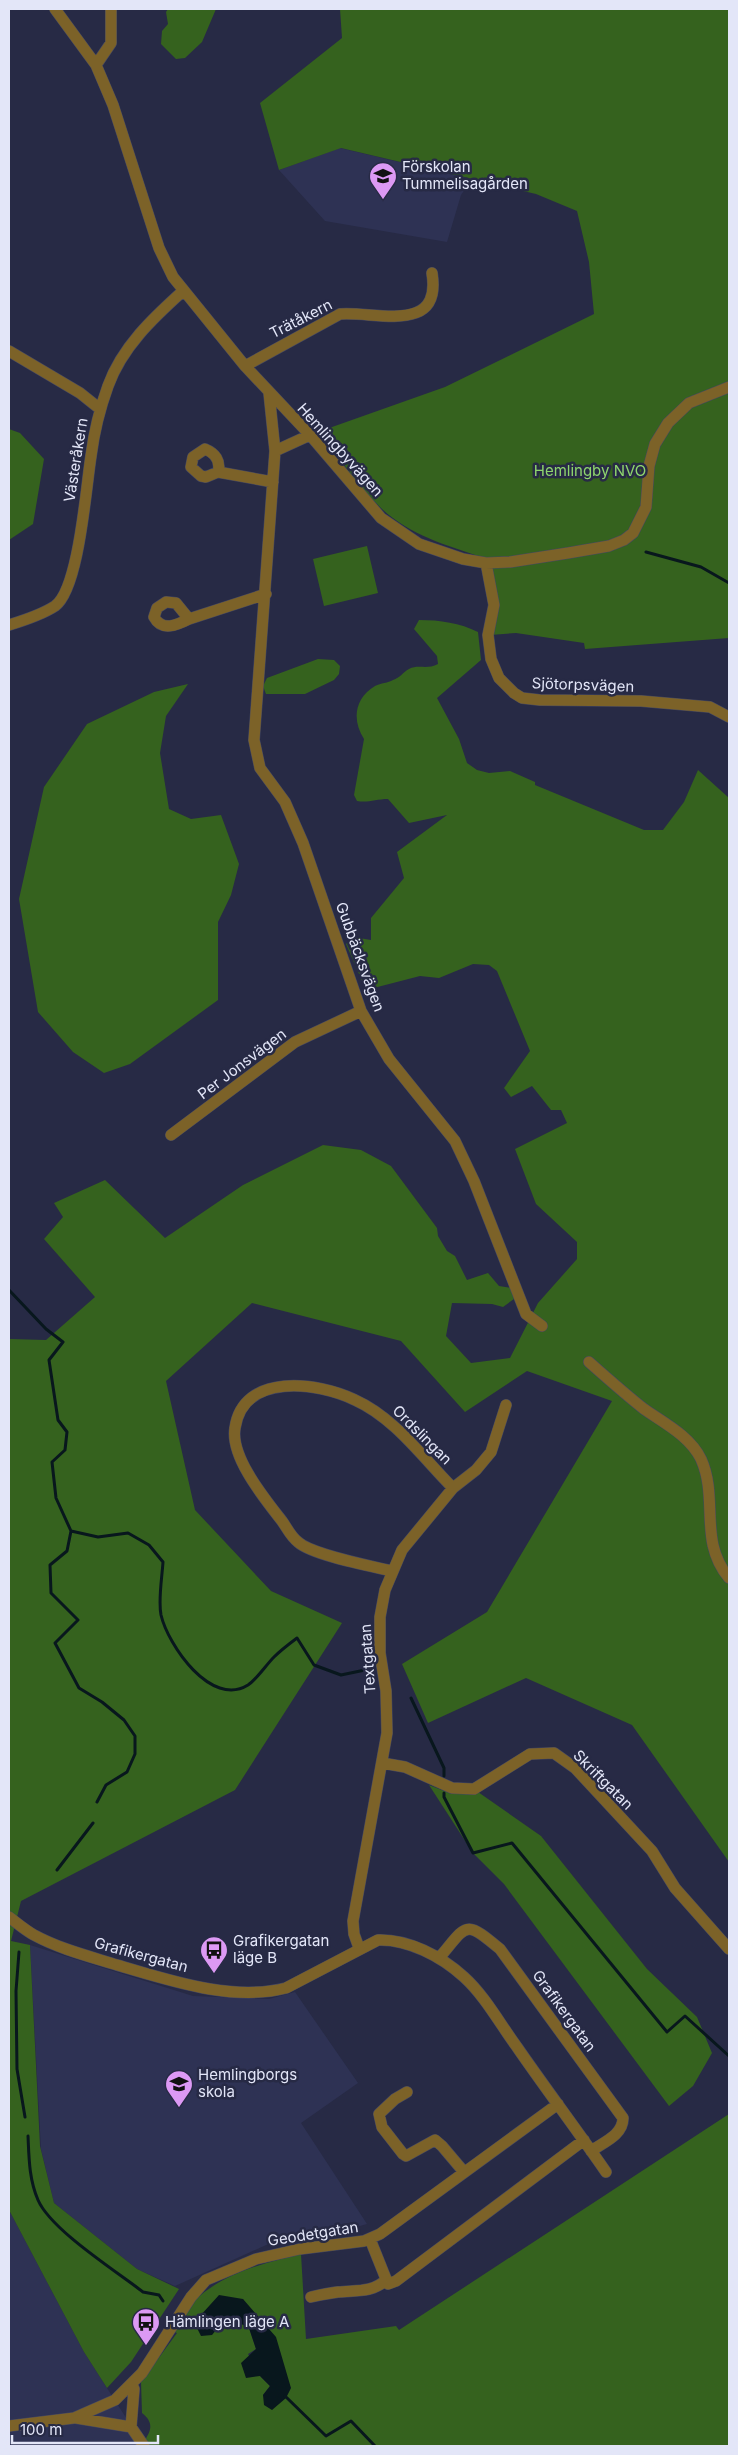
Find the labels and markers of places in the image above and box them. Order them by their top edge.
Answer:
place label: Förskolan Tummelisagården [402,157,528,193]
school or university icon: Förskolan Tummelisagården [368,161,398,200]
place label: Grafikergatan läge B [233,1931,329,1967]
bus stop icon: Grafikergatan läge B [199,1935,229,1974]
place label: Hemlingborgs skola [198,2065,297,2101]
school or university icon: Hemlingborgs skola [164,2069,194,2108]
bus stop icon: Hämlingen läge A [131,2307,161,2346]
place label: Hämlingen läge A [165,2312,289,2331]

